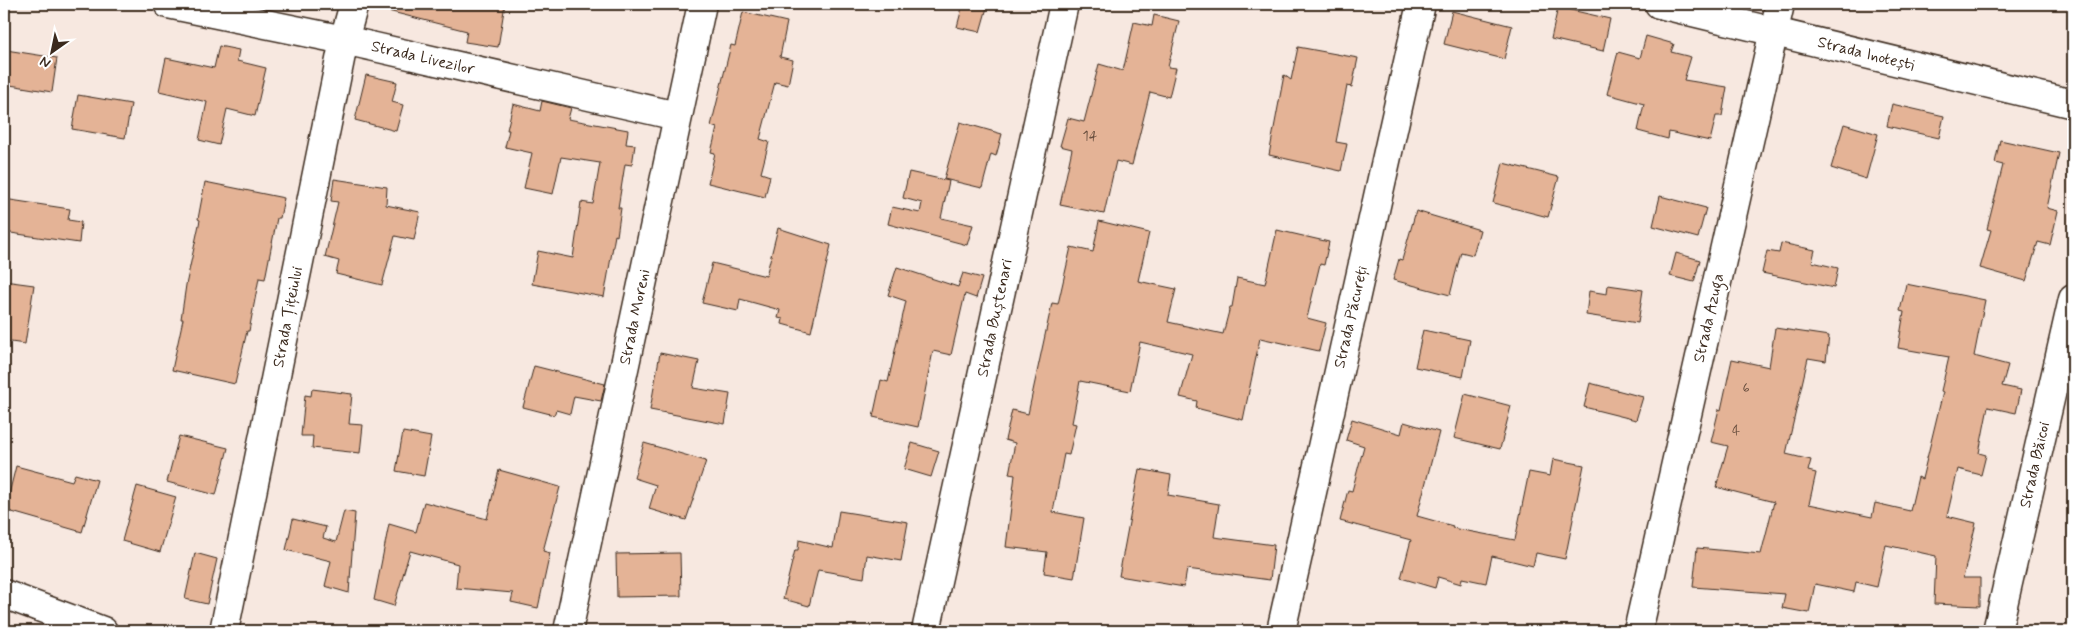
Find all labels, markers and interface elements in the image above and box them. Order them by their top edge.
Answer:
north arrow [28,28,78,78]
street label: Strada Inotești [1815,32,1917,76]
street label: Strada Livezilor [369,36,477,80]
text: N [37,52,54,72]
house number: 14 [1083,127,1098,145]
street label: Strada Buștenari [972,257,1018,379]
street label: Strada Păcureți [1329,263,1373,370]
street label: Strada Țițeiului [268,264,308,369]
street label: Strada Moreni [615,267,655,367]
street label: Strada Azuga [1689,271,1730,365]
house number: 6 [1742,379,1750,397]
street label: Strada Băicoi [2015,420,2055,510]
house number: 4 [1732,422,1740,440]

